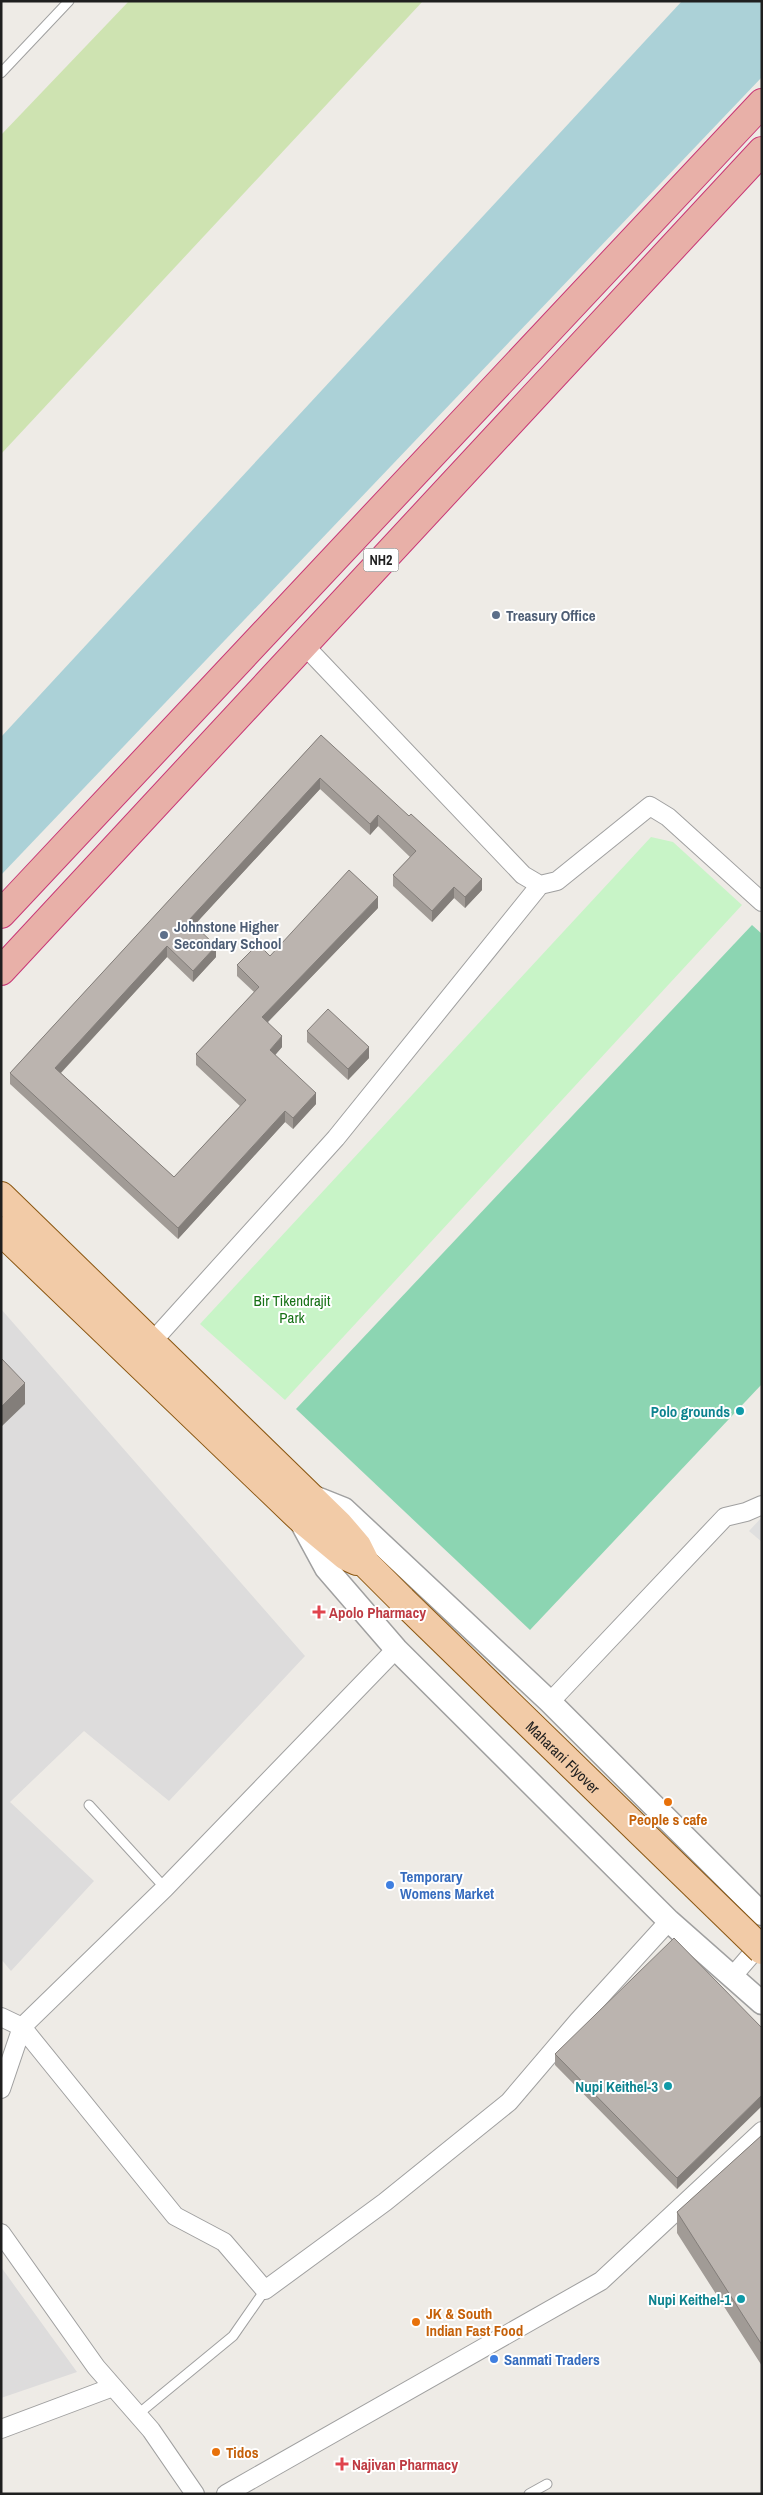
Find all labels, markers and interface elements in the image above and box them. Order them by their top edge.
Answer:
road number: NH2 [364,548,398,572]
place label: Treasury Office [506,605,596,626]
marker: Treasury Office [490,609,502,621]
place label: Johnstone Higher Secondary School [174,916,281,954]
marker: Johnstone Higher Secondary School [158,929,170,941]
park label: Bir Tikendrajit Park [254,1290,331,1328]
place label: Polo grounds [651,1401,730,1422]
marker: Polo grounds [734,1405,746,1417]
place label: Apolo Pharmacy [329,1602,426,1623]
marker: Apolo Pharmacy [313,1606,325,1618]
street label: Maharani Flyover [522,1716,605,1798]
marker: People s cafe [662,1796,674,1808]
place label: People s cafe [629,1809,707,1830]
place label: Temporary Womens Market [400,1866,494,1904]
marker: Temporary Womens Market [384,1879,396,1891]
place label: Nupi Keithel-3 [575,2076,658,2097]
marker: Nupi Keithel-3 [662,2080,674,2092]
place label: Nupi Keithel-1 [648,2289,731,2310]
marker: Nupi Keithel-1 [735,2293,747,2305]
place label: JK & South Indian Fast Food [426,2303,523,2341]
marker: JK & South Indian Fast Food [410,2316,422,2328]
place label: Sanmati Traders [504,2349,600,2370]
marker: Sanmati Traders [488,2353,500,2365]
place label: Tidos [226,2442,259,2463]
marker: Tidos [210,2446,222,2458]
place label: Najivan Pharmacy [352,2454,458,2475]
marker: Najivan Pharmacy [336,2458,348,2470]

